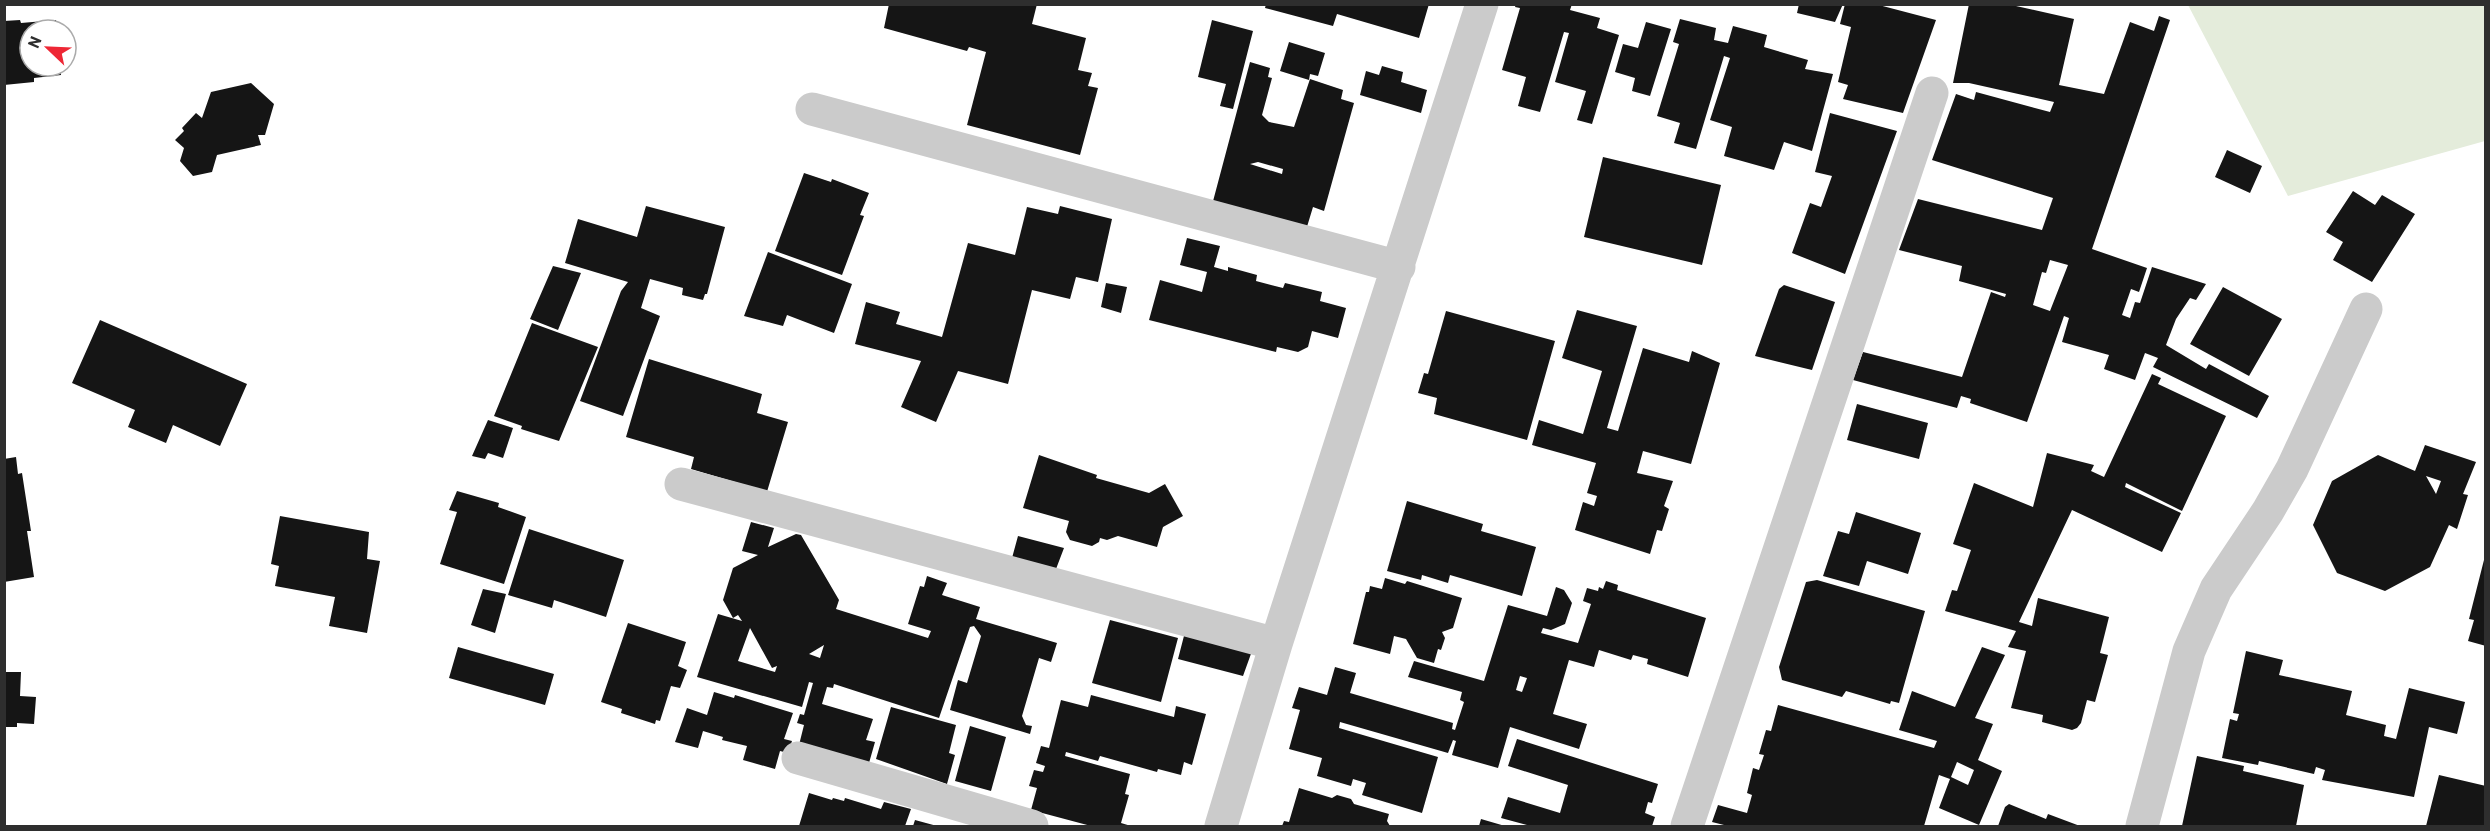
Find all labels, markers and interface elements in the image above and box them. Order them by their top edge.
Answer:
north arrow [18,18,78,78]
text: N [23,33,45,51]

